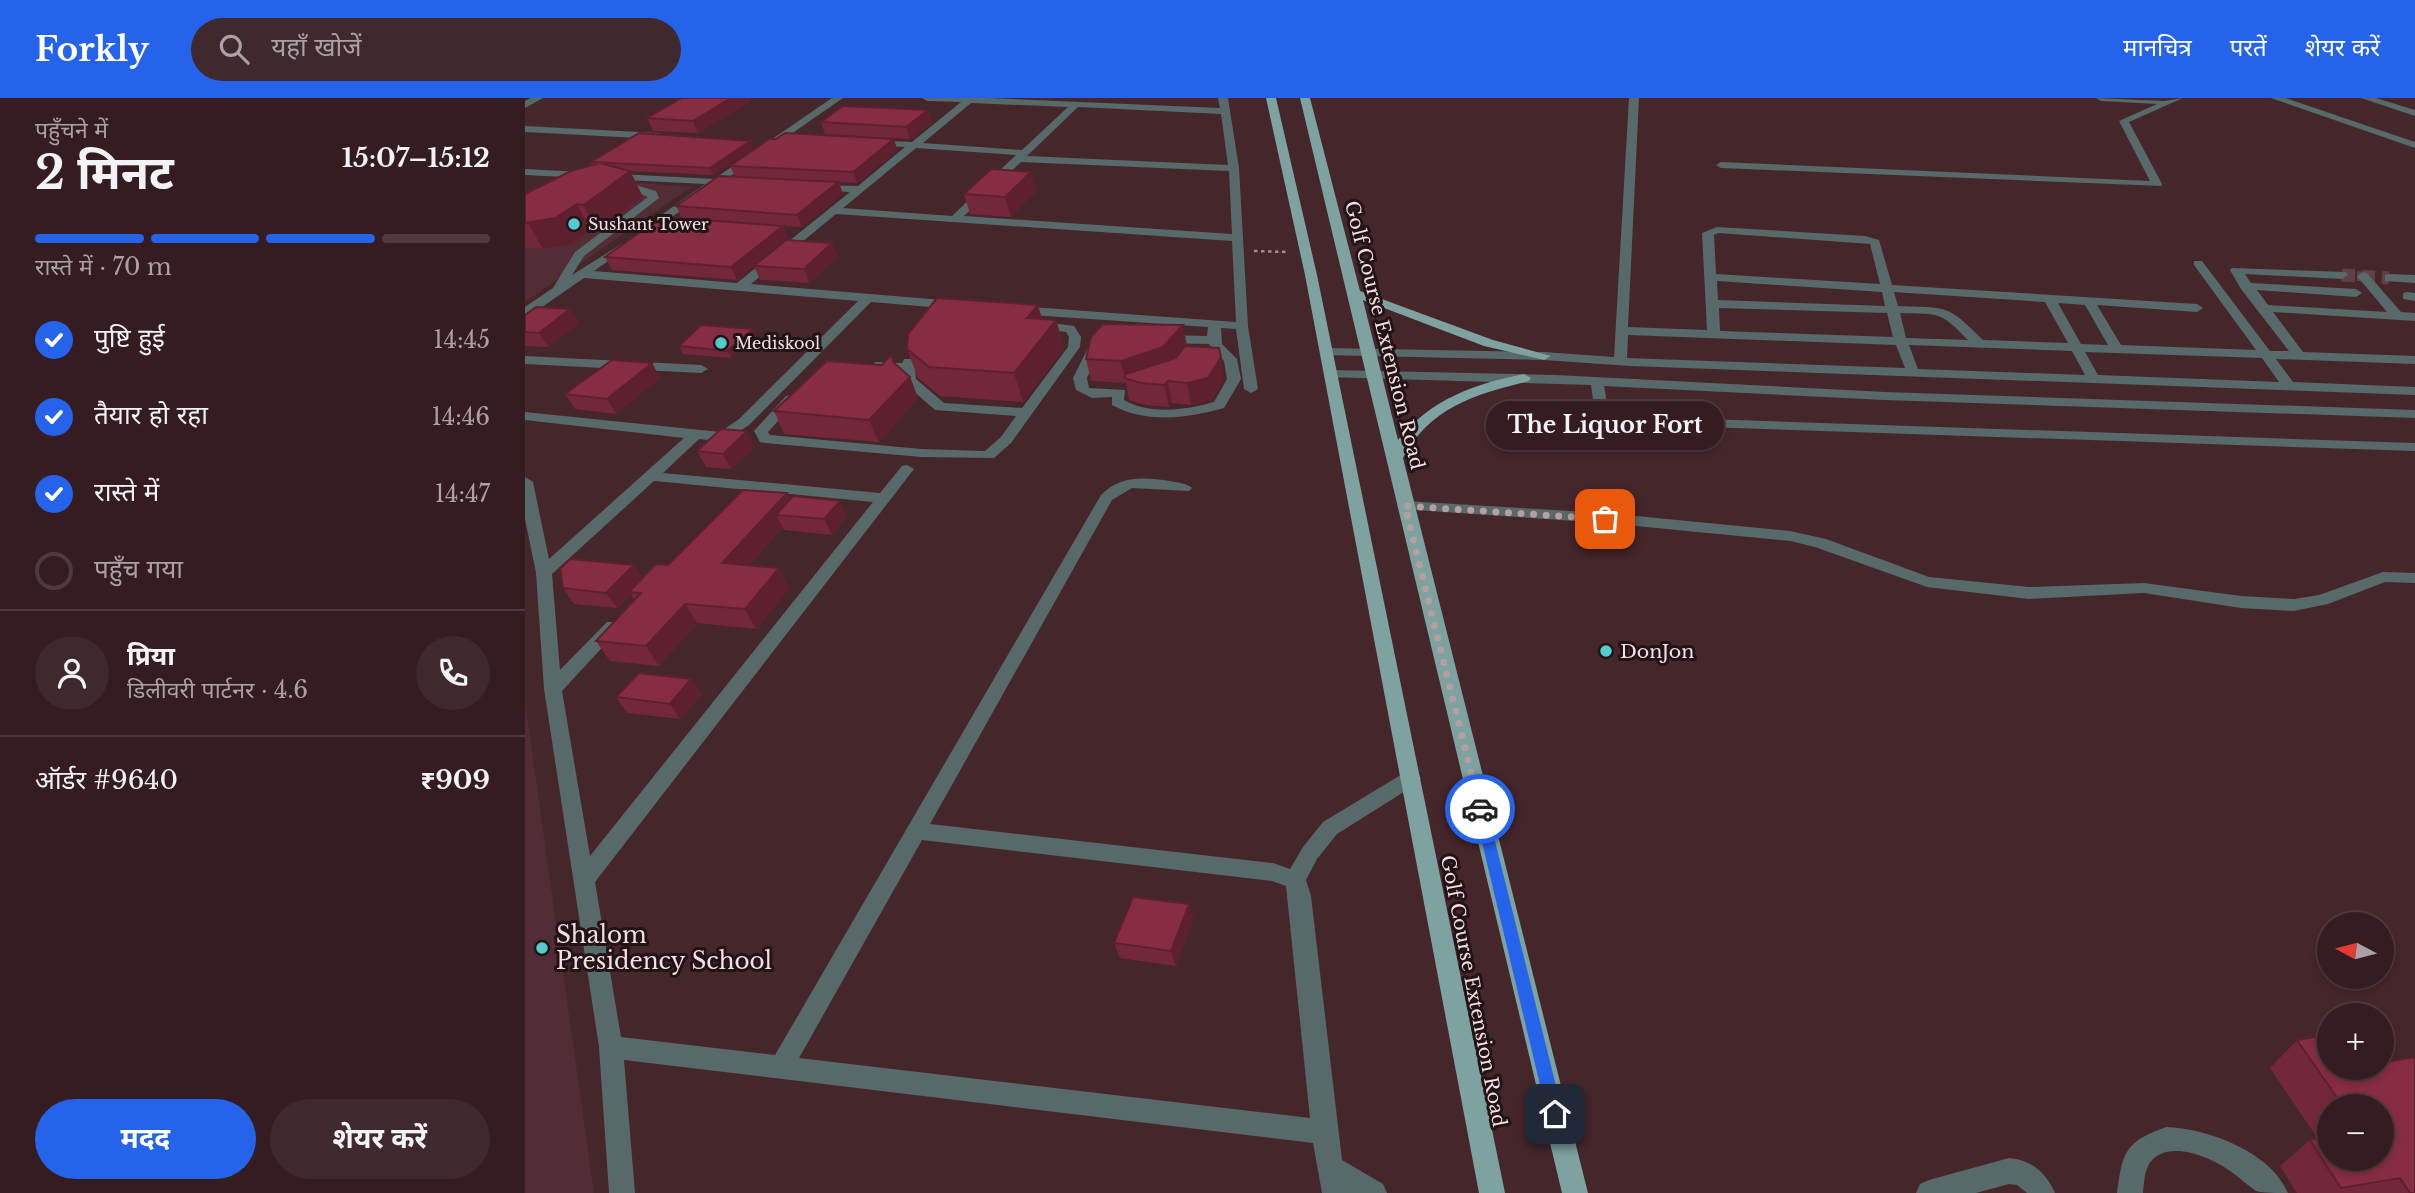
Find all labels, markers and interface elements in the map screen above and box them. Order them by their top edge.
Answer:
search box [191,18,681,81]
text: Forkly [35,29,149,70]
icon: search [215,30,253,68]
text: यहाँ खोजें [271,31,362,63]
text: मानचित्र [2123,33,2192,62]
text: परतें [2230,33,2267,62]
text: शेयर करें [2305,33,2380,62]
text: पहुँचने में [35,116,108,144]
text: 15:07–15:12 [342,142,490,174]
text: 2 मिनट [35,144,174,201]
street label: Golf Course Extension Road [1340,198,1429,472]
place label: Sushant Tower [588,214,709,234]
marker: Sushant Tower [566,216,582,232]
text: रास्ते में · 70 m [35,253,172,281]
icon: check [35,321,73,359]
text: पुष्टि हुई [94,322,165,354]
text: 14:45 [433,326,490,354]
place label: Mediskool [735,333,820,353]
marker: Mediskool [713,335,729,351]
icon: check [35,398,73,436]
text: तैयार हो रहा [94,399,208,431]
callout: The Liquor Fort [1486,400,1724,449]
text: 14:46 [431,403,490,431]
text: The Liquor Fort [1507,411,1703,439]
icon: check [35,475,73,513]
text: रास्ते में [94,476,159,508]
text: 14:47 [435,480,490,508]
pin [1575,489,1635,549]
icon: bag [1586,500,1624,538]
text: पहुँच गया [94,553,183,585]
button: person [35,636,109,710]
button: phone [416,636,490,710]
text: प्रिया [127,640,175,672]
place label: DonJon [1620,640,1694,663]
marker: DonJon [1598,643,1614,659]
text: डिलीवरी पार्टनर · 4.6 [127,676,308,704]
text: ऑर्डर #9640 [35,764,178,796]
text: ₹909 [420,764,490,796]
courier [1445,774,1515,844]
icon: car [1461,790,1499,828]
street label: Golf Course Extension Road [1436,853,1511,1129]
north arrow [2317,912,2394,989]
map controls [2317,912,2394,1171]
place label: Shalom Presidency School [556,921,772,975]
marker: Shalom Presidency School [534,940,550,956]
button: + [2317,1003,2394,1080]
pin [1525,1084,1585,1144]
button: − [2317,1094,2394,1171]
icon: home [1536,1095,1574,1133]
button: मदद [35,1099,256,1179]
button: शेयर करें [270,1099,490,1179]

